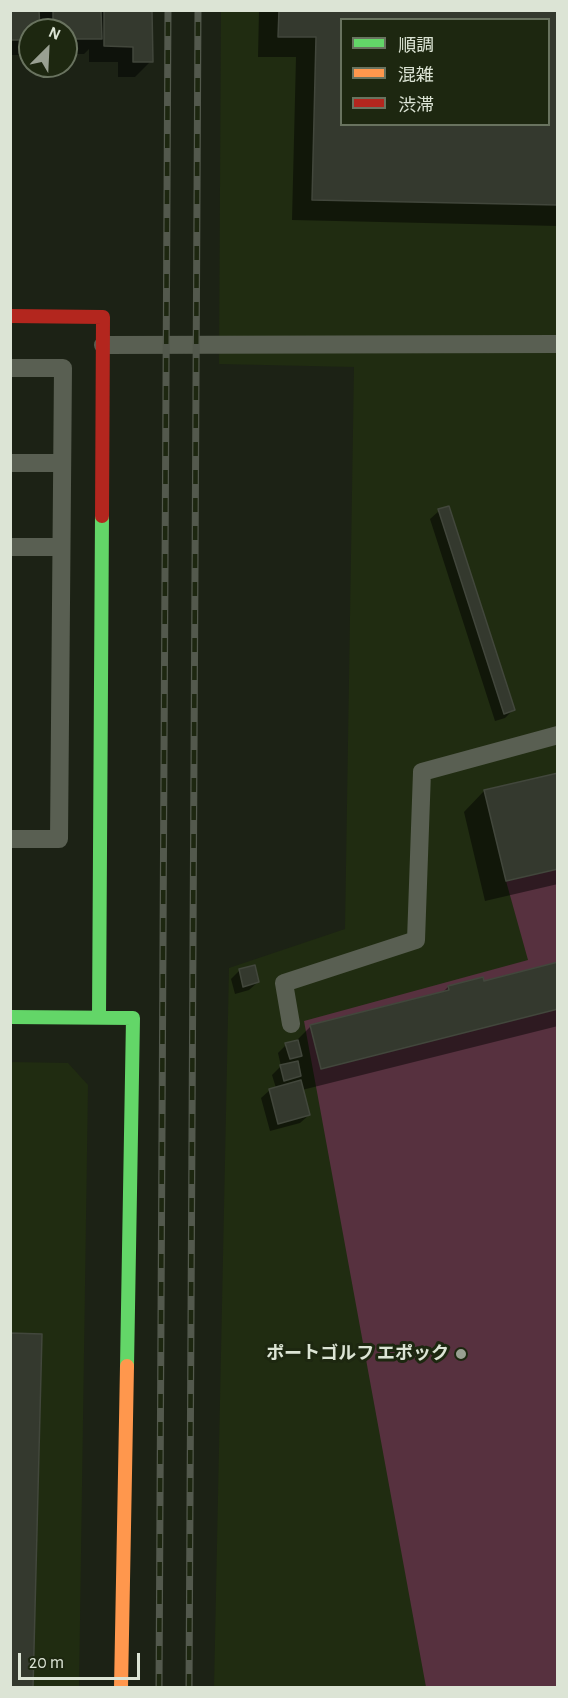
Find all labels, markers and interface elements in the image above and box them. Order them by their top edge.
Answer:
north arrow [18,18,78,78]
legend [340,18,550,126]
text: N [46,24,63,43]
text: 順調 [398,37,434,55]
text: 混雑 [398,67,434,85]
text: 渋滞 [398,97,434,115]
place label: ポートゴルフ エポック [266,1343,449,1365]
marker: ポートゴルフ エポック [454,1347,468,1361]
scale bar [21,1641,142,1679]
text: 20 m [29,1654,64,1672]

